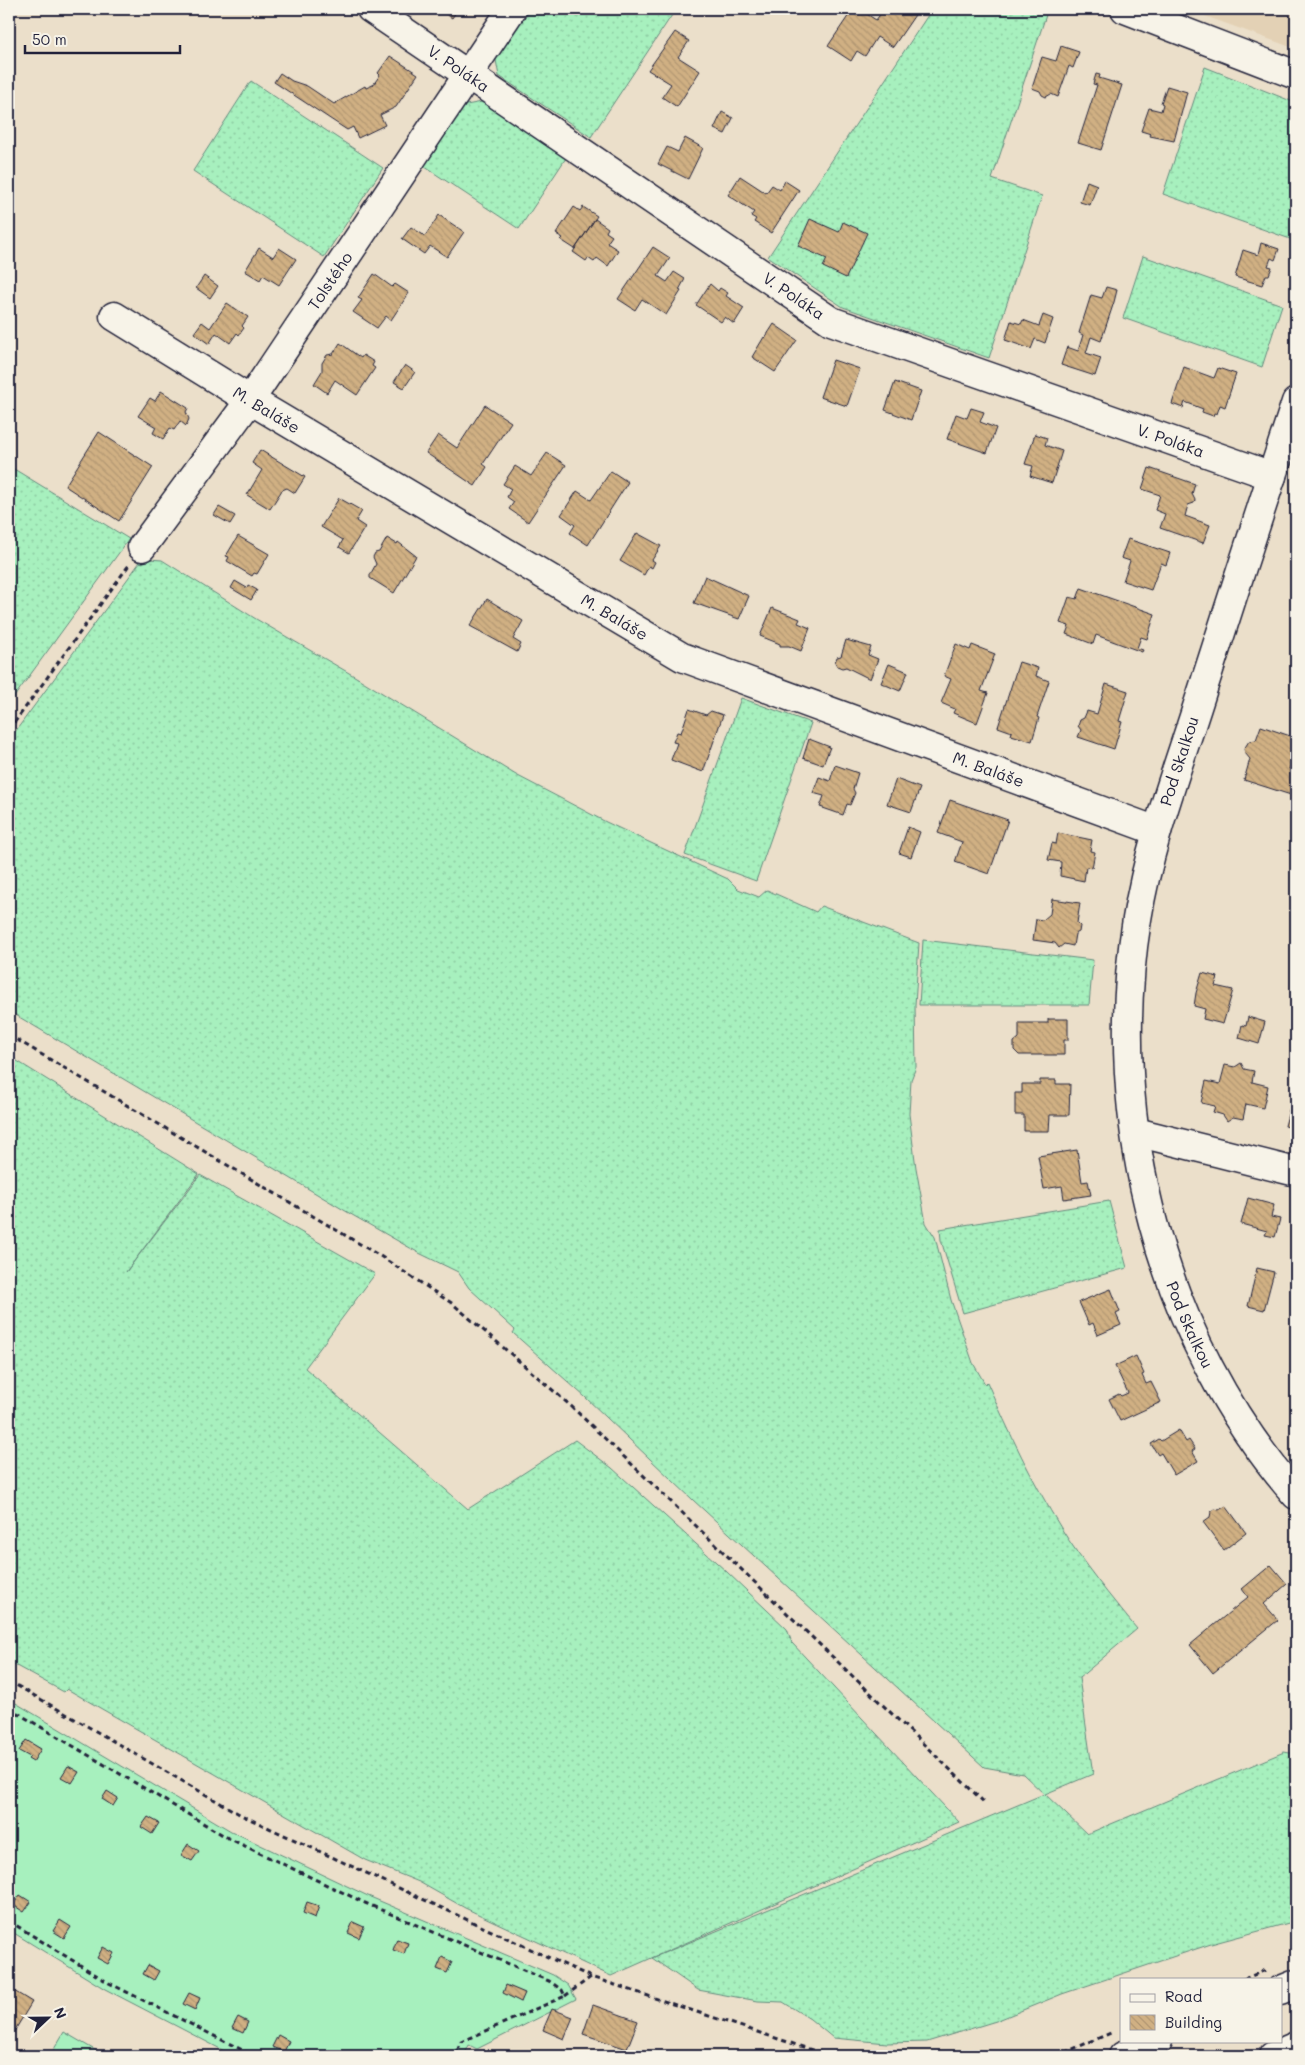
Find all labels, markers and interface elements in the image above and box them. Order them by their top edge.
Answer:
scale bar [25,22,180,54]
text: 50 m [32,29,67,49]
street label: V. Poláka [424,40,494,97]
street label: Tolstého [303,247,357,314]
street label: V. Poláka [759,267,829,324]
street label: M. Baláše [229,381,304,437]
street label: V. Poláka [1134,418,1208,462]
street label: M. Baláše [577,588,652,645]
street label: Pod Skalkou [1154,713,1203,808]
street label: M. Baláše [950,746,1027,792]
street label: Pod Skalkou [1162,1278,1219,1371]
legend [1120,1978,1282,2042]
text: Road [1165,1986,1202,2006]
north arrow [22,1992,72,2042]
text: N [50,2004,71,2021]
text: Building [1165,2012,1222,2032]

